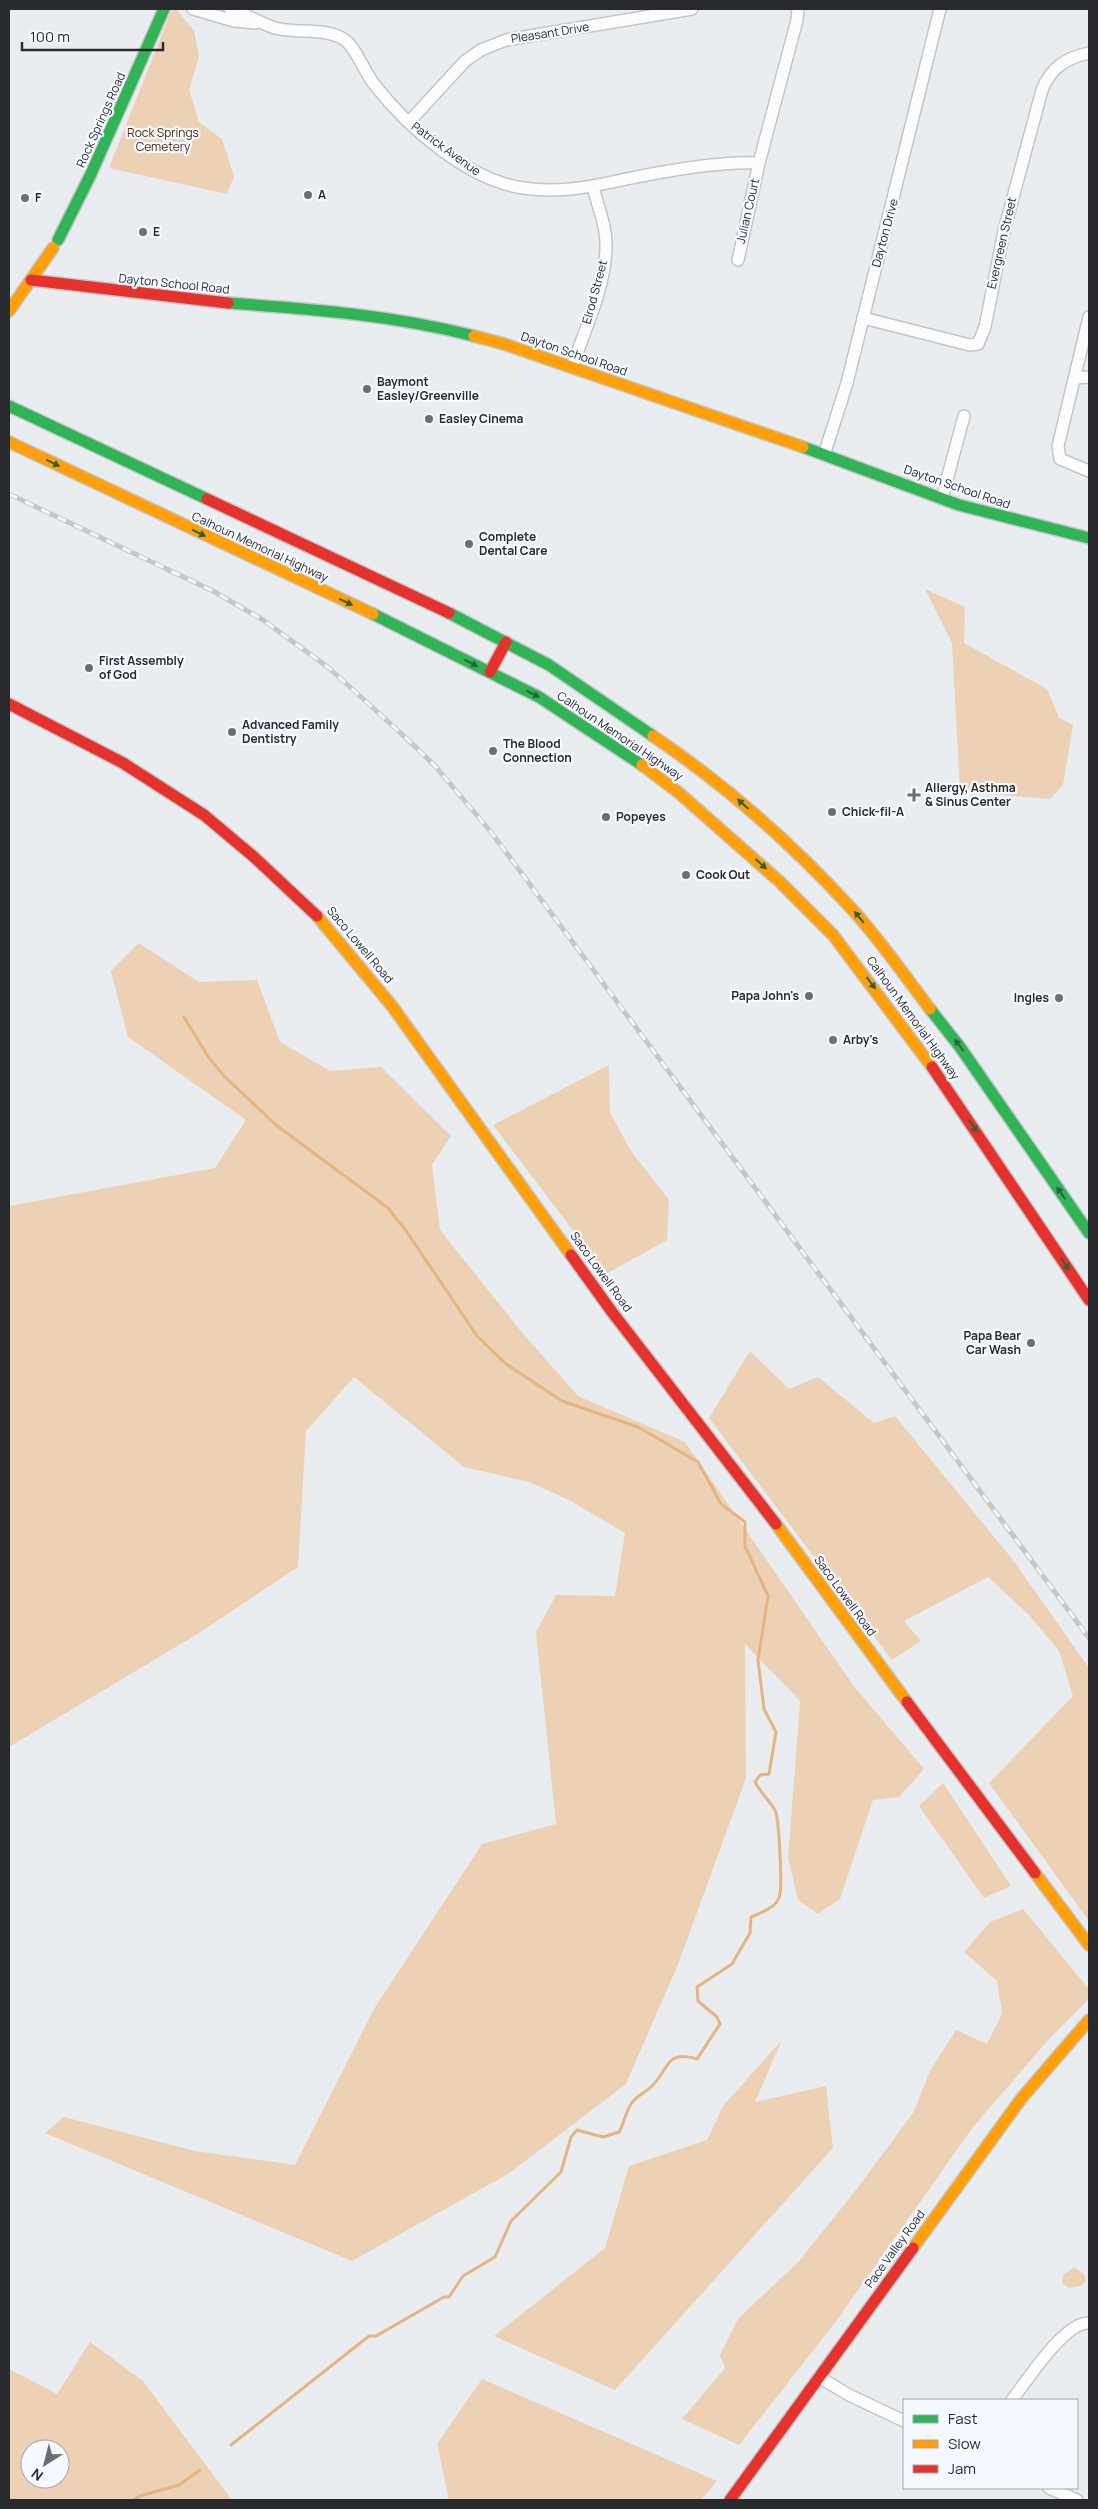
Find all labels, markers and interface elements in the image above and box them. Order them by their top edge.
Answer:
street label: Pleasant Drive [510,18,590,47]
scale bar [22,20,164,52]
text: 100 m [30,26,70,47]
street label: Rock Springs Road [72,69,129,170]
street label: Patrick Avenue [408,118,484,179]
park label: Rock Springs Cemetery [127,124,199,155]
street label: Julian Court [732,176,763,245]
place label: A [318,186,326,203]
place label: F [35,189,42,206]
marker: A [302,189,314,201]
marker: F [19,192,31,204]
street label: Evergreen Street [983,195,1020,290]
street label: Dayton Drive [867,197,902,269]
place label: E [153,223,160,240]
marker: E [137,226,149,238]
street label: Elrod Street [578,258,611,326]
street label: Dayton School Road [118,269,230,298]
street label: Dayton School Road [519,327,630,380]
place label: Baymont Easley/Greenville [377,373,479,404]
marker: Baymont Easley/Greenville [361,383,373,395]
place label: Easley Cinema [439,410,523,427]
marker: Easley Cinema [423,413,435,425]
one-way arrow [46,459,60,467]
street label: Dayton School Road [902,460,1013,513]
street label: Calhoun Memorial Highway [189,507,332,586]
place label: Complete Dental Care [479,528,548,559]
one-way arrow [192,529,206,537]
marker: Complete Dental Care [463,538,475,550]
one-way arrow [339,599,353,607]
place label: First Assembly of God [99,652,184,683]
one-way arrow [464,659,479,667]
marker: First Assembly of God [83,662,95,674]
street label: Calhoun Memorial Highway [554,687,687,785]
one-way arrow [526,690,540,698]
place label: Advanced Family Dentistry [242,716,339,747]
marker: Advanced Family Dentistry [226,726,238,738]
place label: The Blood Connection [503,735,572,766]
marker: The Blood Connection [487,745,499,757]
place label: Allergy, Asthma & Sinus Center [925,779,1016,810]
marker: Allergy, Asthma & Sinus Center [907,788,921,802]
one-way arrow [737,798,749,810]
place label: Chick-fil-A [842,803,904,820]
marker: Chick-fil-A [826,806,838,818]
place label: Popeyes [616,808,666,825]
marker: Popeyes [600,811,612,823]
one-way arrow [754,859,767,870]
place label: Cook Out [696,866,750,883]
marker: Cook Out [680,869,692,881]
street label: Saco Lowell Road [323,903,398,987]
one-way arrow [853,911,864,924]
street label: Calhoun Memorial Highway [863,953,964,1083]
one-way arrow [866,976,877,989]
place label: Papa John's [731,987,799,1004]
place label: Ingles [1014,989,1049,1006]
marker: Papa John's [803,990,815,1002]
marker: Ingles [1053,992,1065,1004]
place label: Arby's [843,1031,879,1048]
marker: Arby's [827,1034,839,1046]
one-way arrow [954,1038,964,1052]
one-way arrow [968,1120,978,1133]
one-way arrow [1056,1187,1067,1200]
street label: Saco Lowell Road [566,1228,636,1315]
one-way arrow [1061,1258,1070,1271]
place label: Papa Bear Car Wash [964,1327,1021,1358]
marker: Papa Bear Car Wash [1025,1337,1037,1349]
street label: Saco Lowell Road [810,1552,880,1639]
street label: Pace Valley Road [861,2206,929,2291]
legend [903,2399,1078,2489]
text: Fast [948,2408,977,2429]
text: Slow [948,2433,981,2454]
north arrow [20,2439,70,2489]
text: Jam [948,2458,976,2479]
text: N [27,2464,47,2486]

